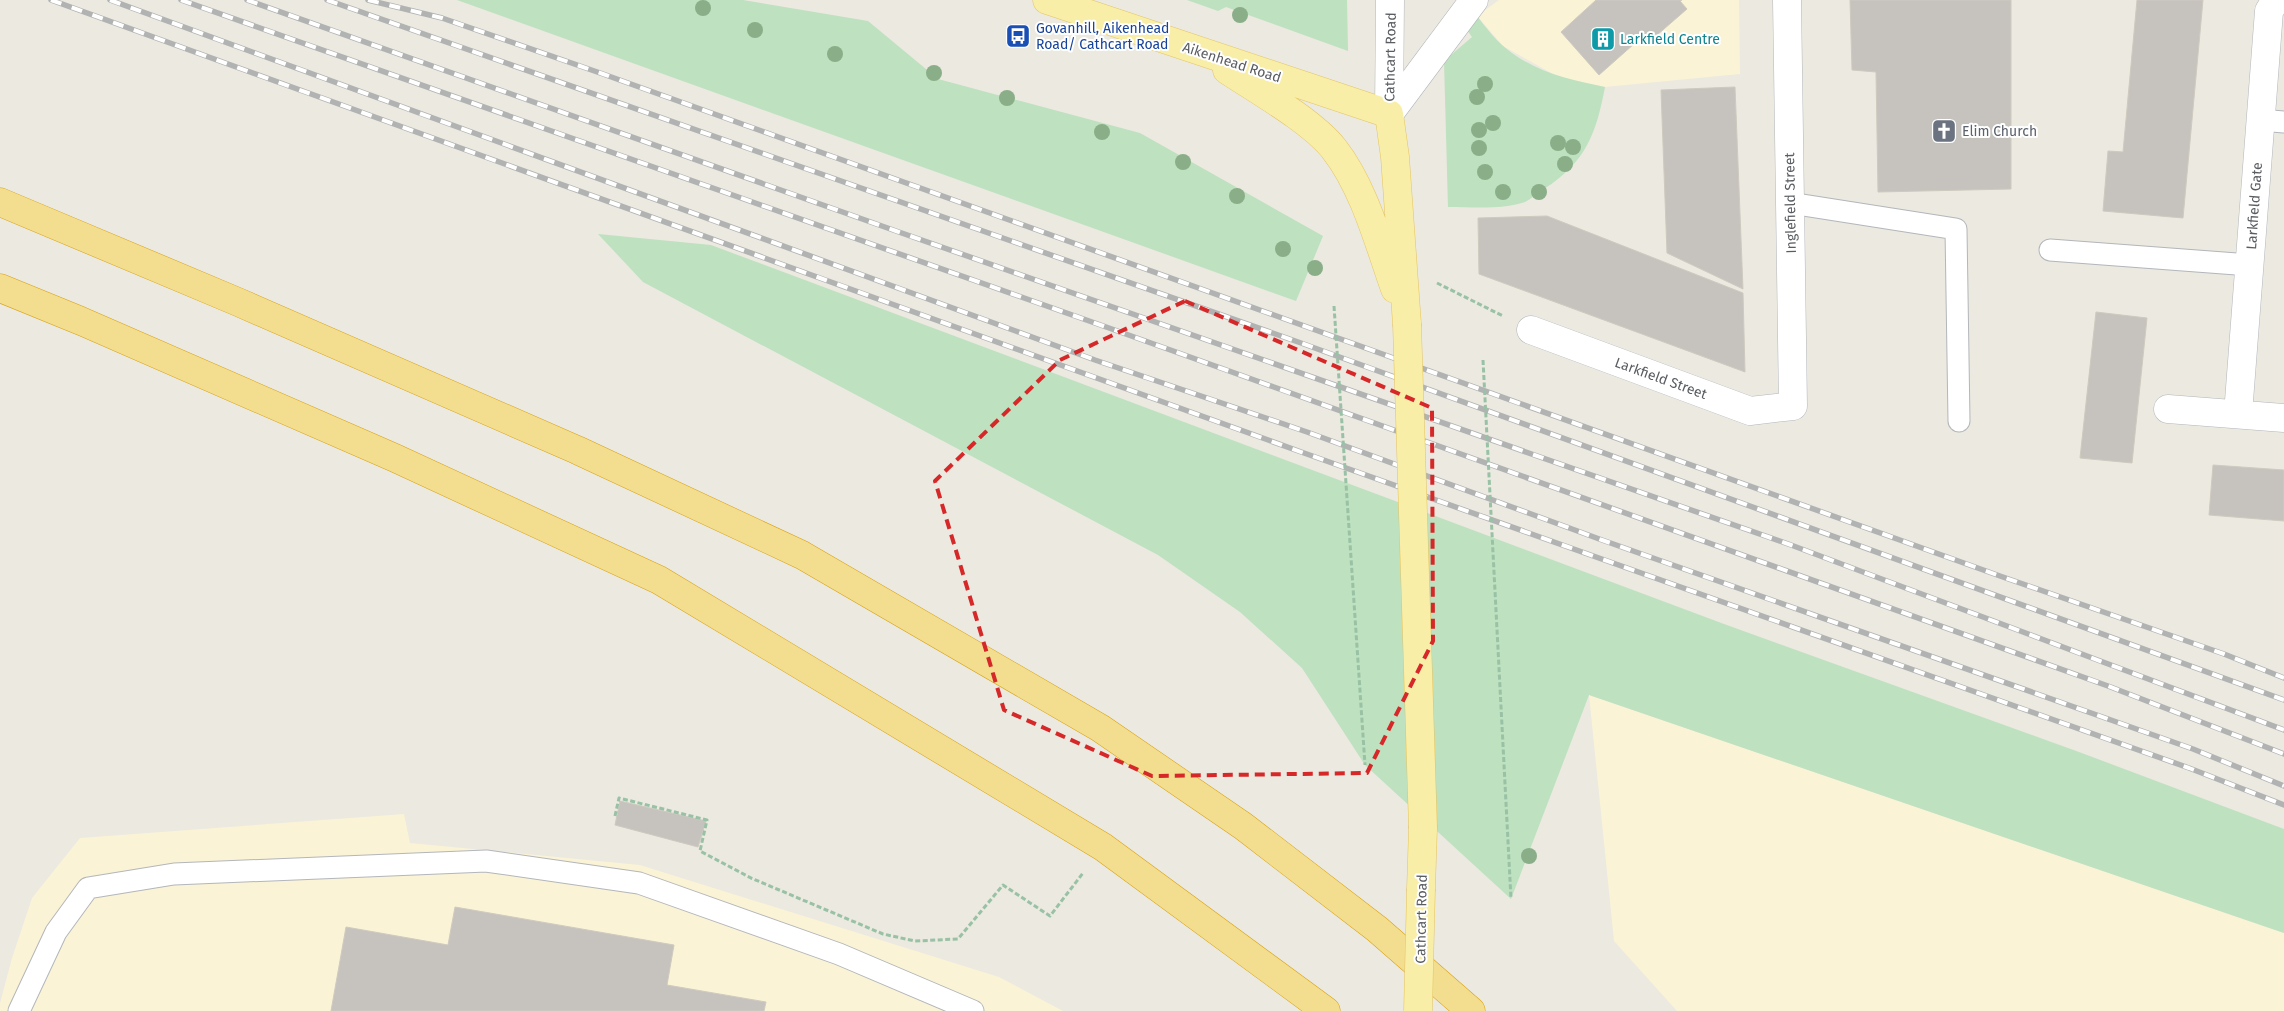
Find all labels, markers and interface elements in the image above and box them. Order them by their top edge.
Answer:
street label: Cathcart Road [1381,12,1400,102]
place label: Govanhill, Aikenhead Road/ Cathcart Road [1036,20,1169,53]
bus stop icon: Govanhill, Aikenhead Road/ Cathcart Road [1005,23,1031,49]
building icon: Larkfield Centre [1590,26,1616,52]
place label: Larkfield Centre [1620,31,1720,48]
street label: Aikenhead Road [1180,39,1283,86]
church icon: Elim Church [1931,118,1957,144]
place label: Elim Church [1962,123,2037,140]
street label: Inglefield Street [1781,151,1800,254]
street label: Larkfield Gate [2243,162,2266,250]
street label: Larkfield Street [1612,354,1710,403]
street label: Cathcart Road [1412,874,1431,964]

